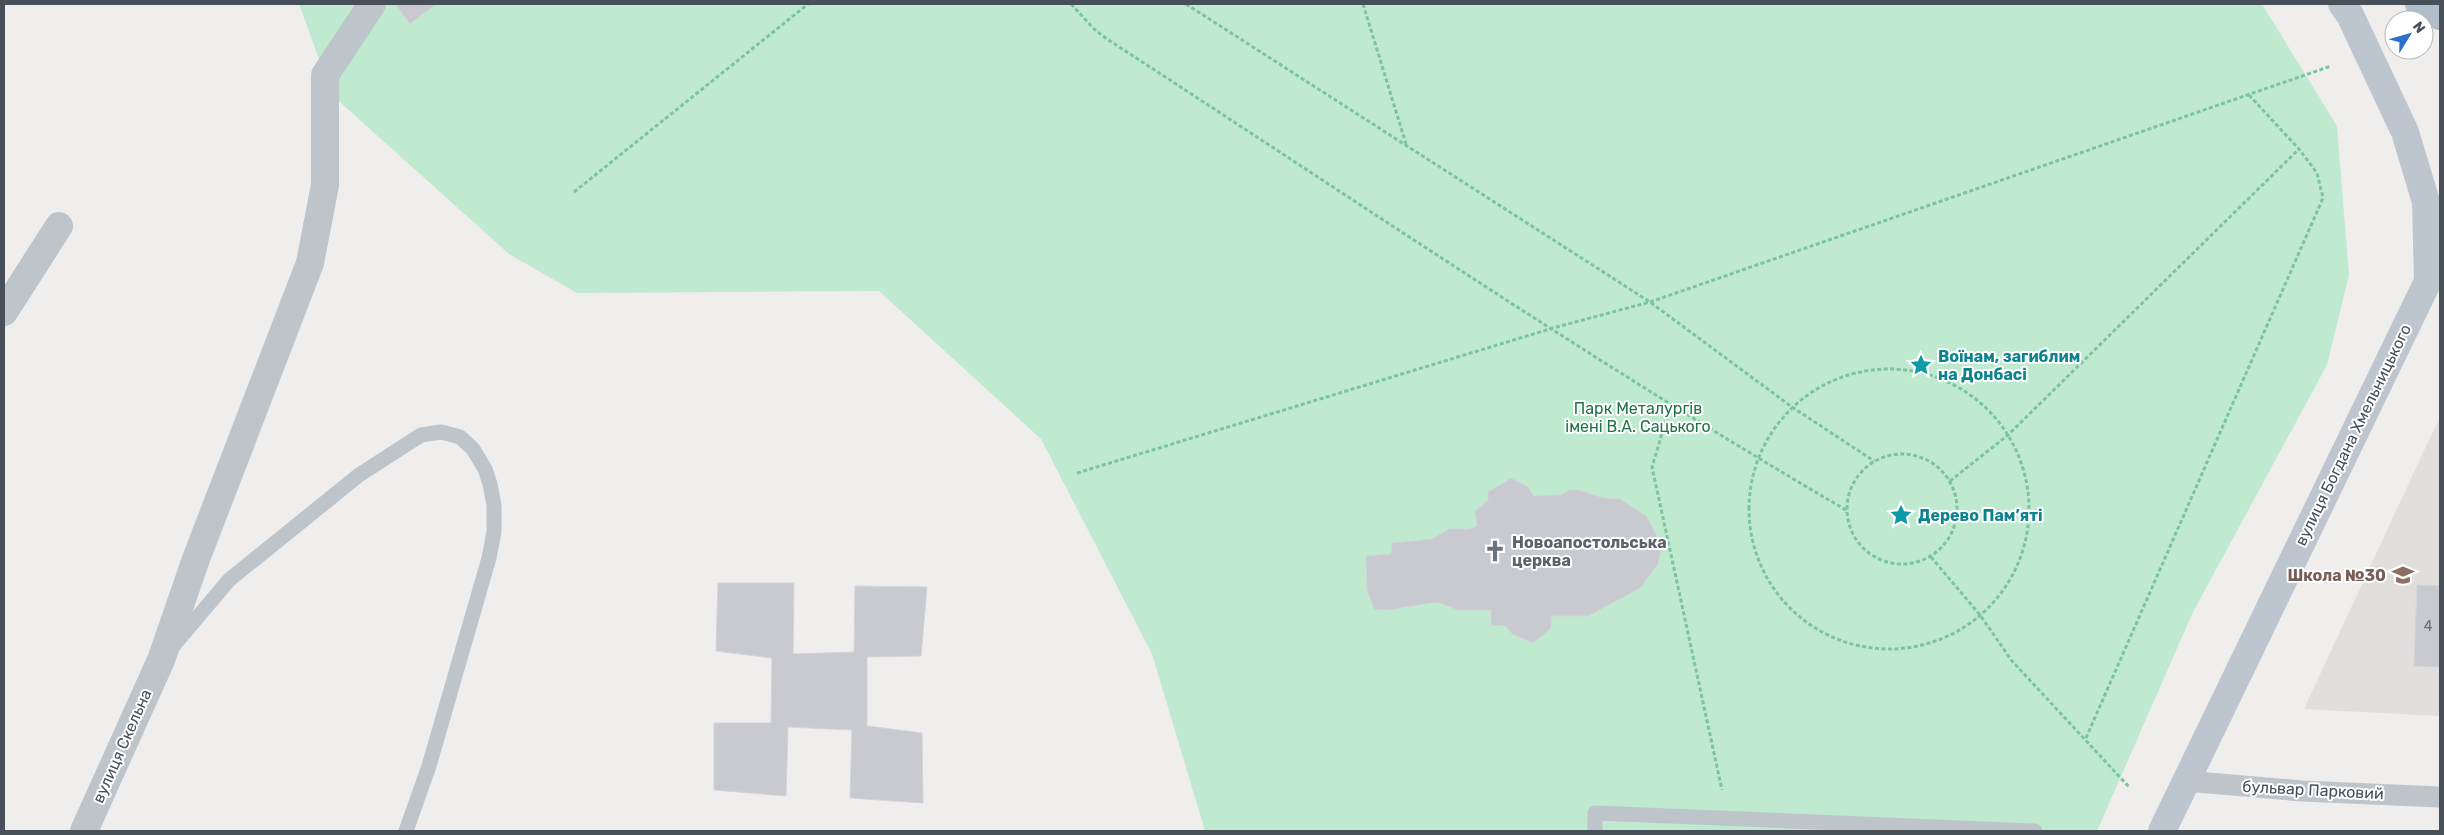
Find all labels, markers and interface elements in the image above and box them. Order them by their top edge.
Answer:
north arrow [2384,10,2434,60]
text: N [2409,18,2429,37]
street label: вулиця Богдана Хмельницького [2291,321,2415,549]
place label: Воїнам, загиблим на Донбасі [1938,347,2080,384]
place icon: Воїнам, загиблим на Донбасі [1908,352,1934,378]
park label: Парк Металургів імені В.А. Сацького [1565,399,1711,436]
place icon: Дерево Пам’яті [1888,502,1914,528]
place label: Дерево Пам’яті [1918,506,2043,525]
place label: Новоапостольська церква [1512,533,1667,570]
church icon: Новоапостольська церква [1482,538,1508,564]
school or university icon: Школа №30 [2390,562,2416,588]
place label: Школа №30 [2287,566,2386,585]
house number: 4 [2424,618,2433,635]
street label: вулиця Скельна [88,686,156,806]
street label: бульвар Парковий [2242,777,2384,803]

